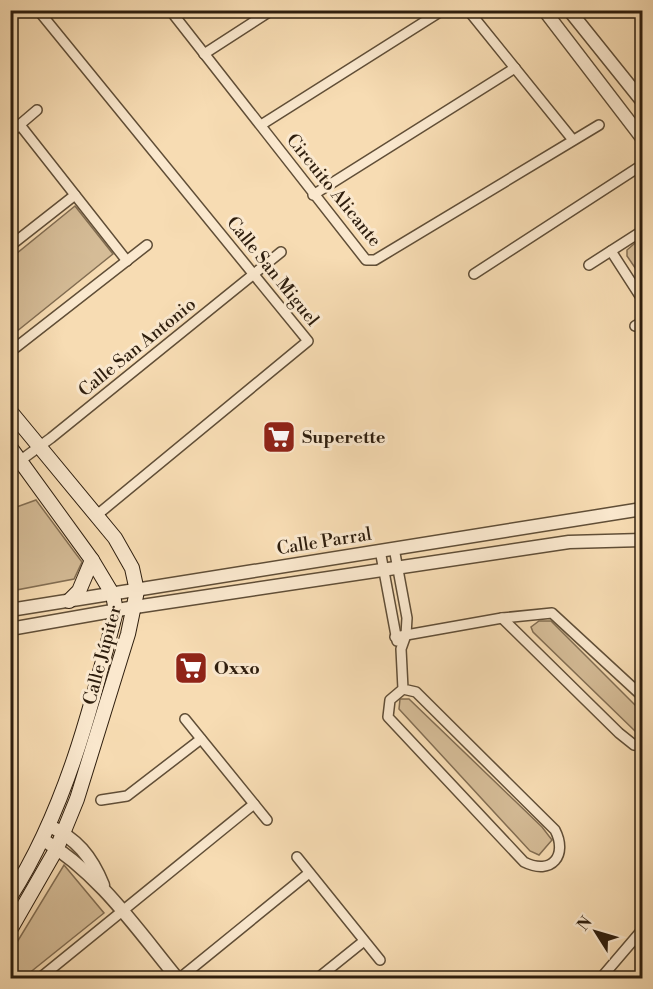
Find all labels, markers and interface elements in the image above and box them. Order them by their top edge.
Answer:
street label: Circuito Alicante [281,129,386,251]
street label: Calle San Miguel [221,212,324,331]
street label: Calle San Antonio [74,293,201,402]
supermarket icon: Superette [261,419,297,455]
place label: Superette [302,426,386,449]
street label: Calle Parral [275,523,374,560]
street label: Calle Júpiter [78,603,127,707]
supermarket icon: Oxxo [173,650,209,686]
place label: Oxxo [214,657,260,680]
north arrow [566,902,626,962]
text: N [573,912,597,935]

